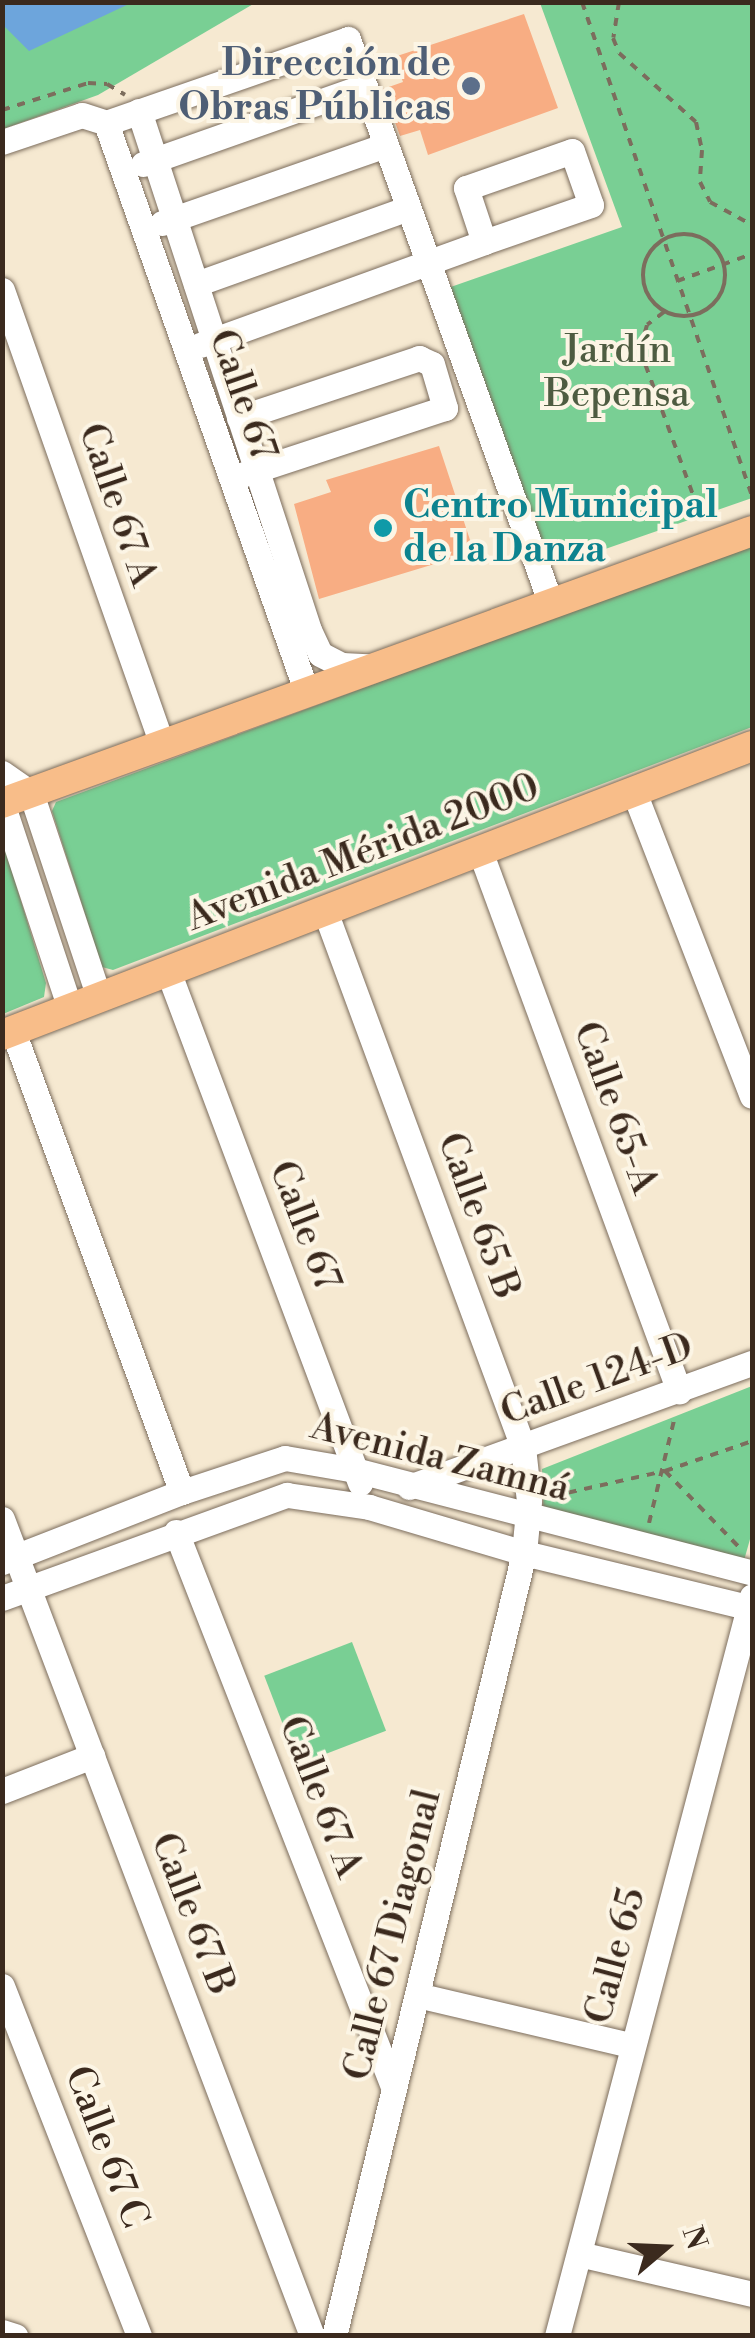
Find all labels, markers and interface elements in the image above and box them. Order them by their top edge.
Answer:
place label: Dirección de Obras Públicas [178,41,451,130]
marker: Dirección de Obras Públicas [460,75,482,97]
street label: Calle 67 [198,324,286,466]
park label: Jardín Bepensa [544,328,690,418]
street label: Calle 67 A [68,418,166,592]
place label: Centro Municipal de la Danza [403,483,718,572]
marker: Centro Municipal de la Danza [372,517,394,539]
street label: Avenida Mérida 2000 [180,765,546,941]
street label: Calle 65-A [563,1016,667,1200]
street label: Calle 65 B [427,1127,529,1305]
street label: Calle 67 [259,1155,349,1297]
street label: Calle 124-D [495,1324,699,1436]
street label: Avenida Zamná [306,1404,574,1512]
street label: Calle 67 A [268,1710,372,1884]
street label: Calle 67 Diagonal [335,1785,451,2085]
street label: Calle 67 B [140,1827,244,2001]
street label: Calle 65 [576,1883,656,2029]
street label: Calle 67 C [54,2060,158,2234]
north arrow [615,2198,715,2298]
text: N [674,2222,714,2254]

